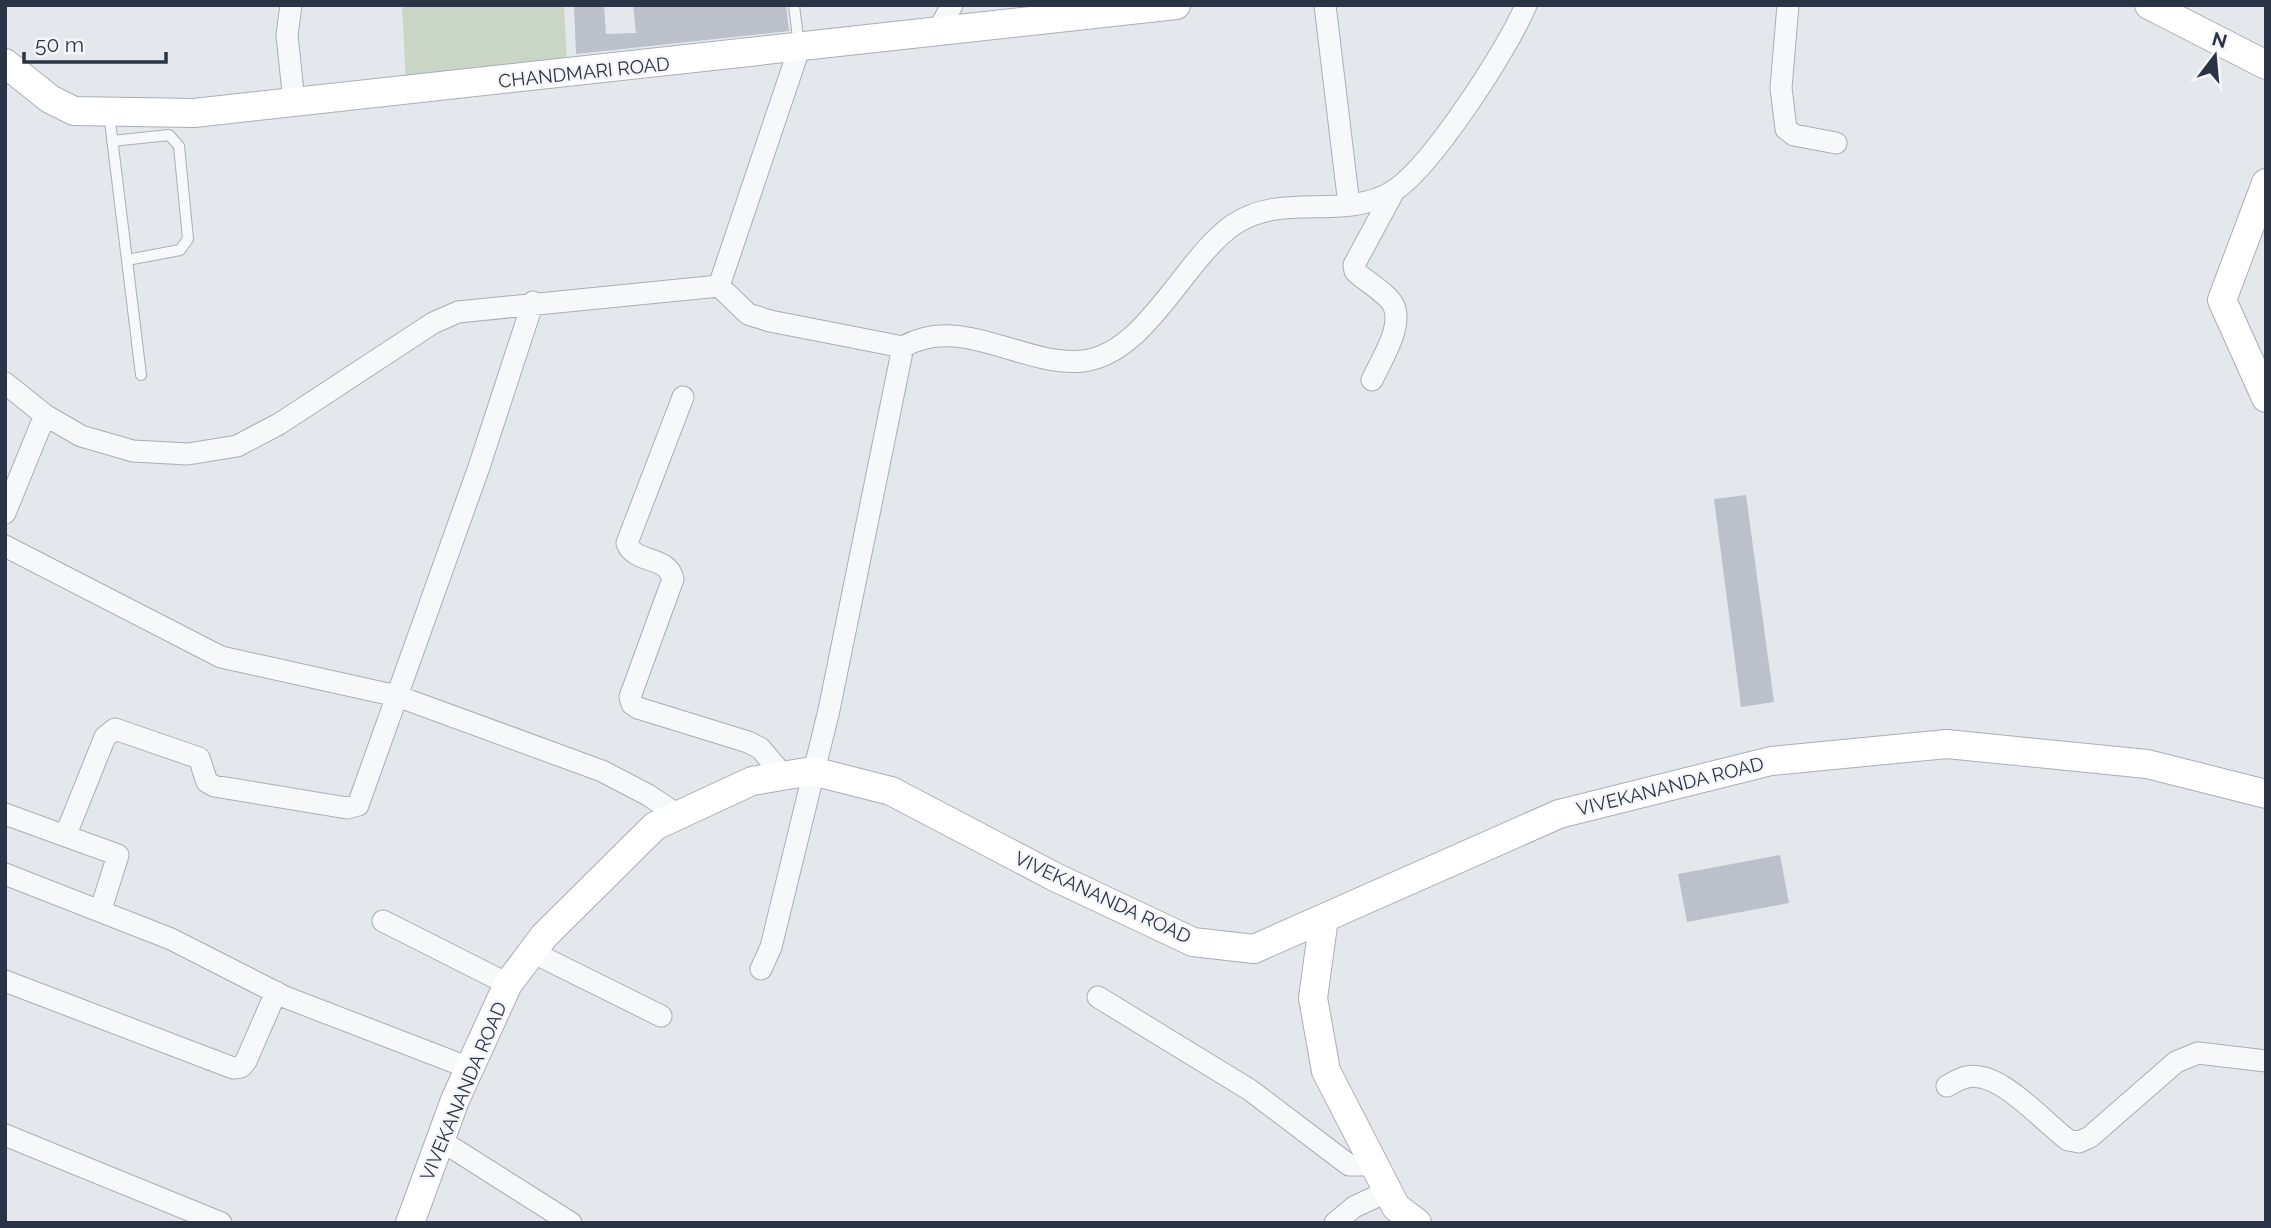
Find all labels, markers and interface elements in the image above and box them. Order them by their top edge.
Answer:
scale bar [24,21,166,65]
north arrow [2180,21,2250,91]
text: N [2210,27,2230,52]
text: 50 m [35,32,84,57]
street label: CHANDMARI ROAD [497,52,671,92]
street label: VIVEKANANDA ROAD [1574,752,1766,820]
street label: VIVEKANANDA ROAD [1011,846,1195,948]
street label: VIVEKANANDA ROAD [415,998,511,1184]

